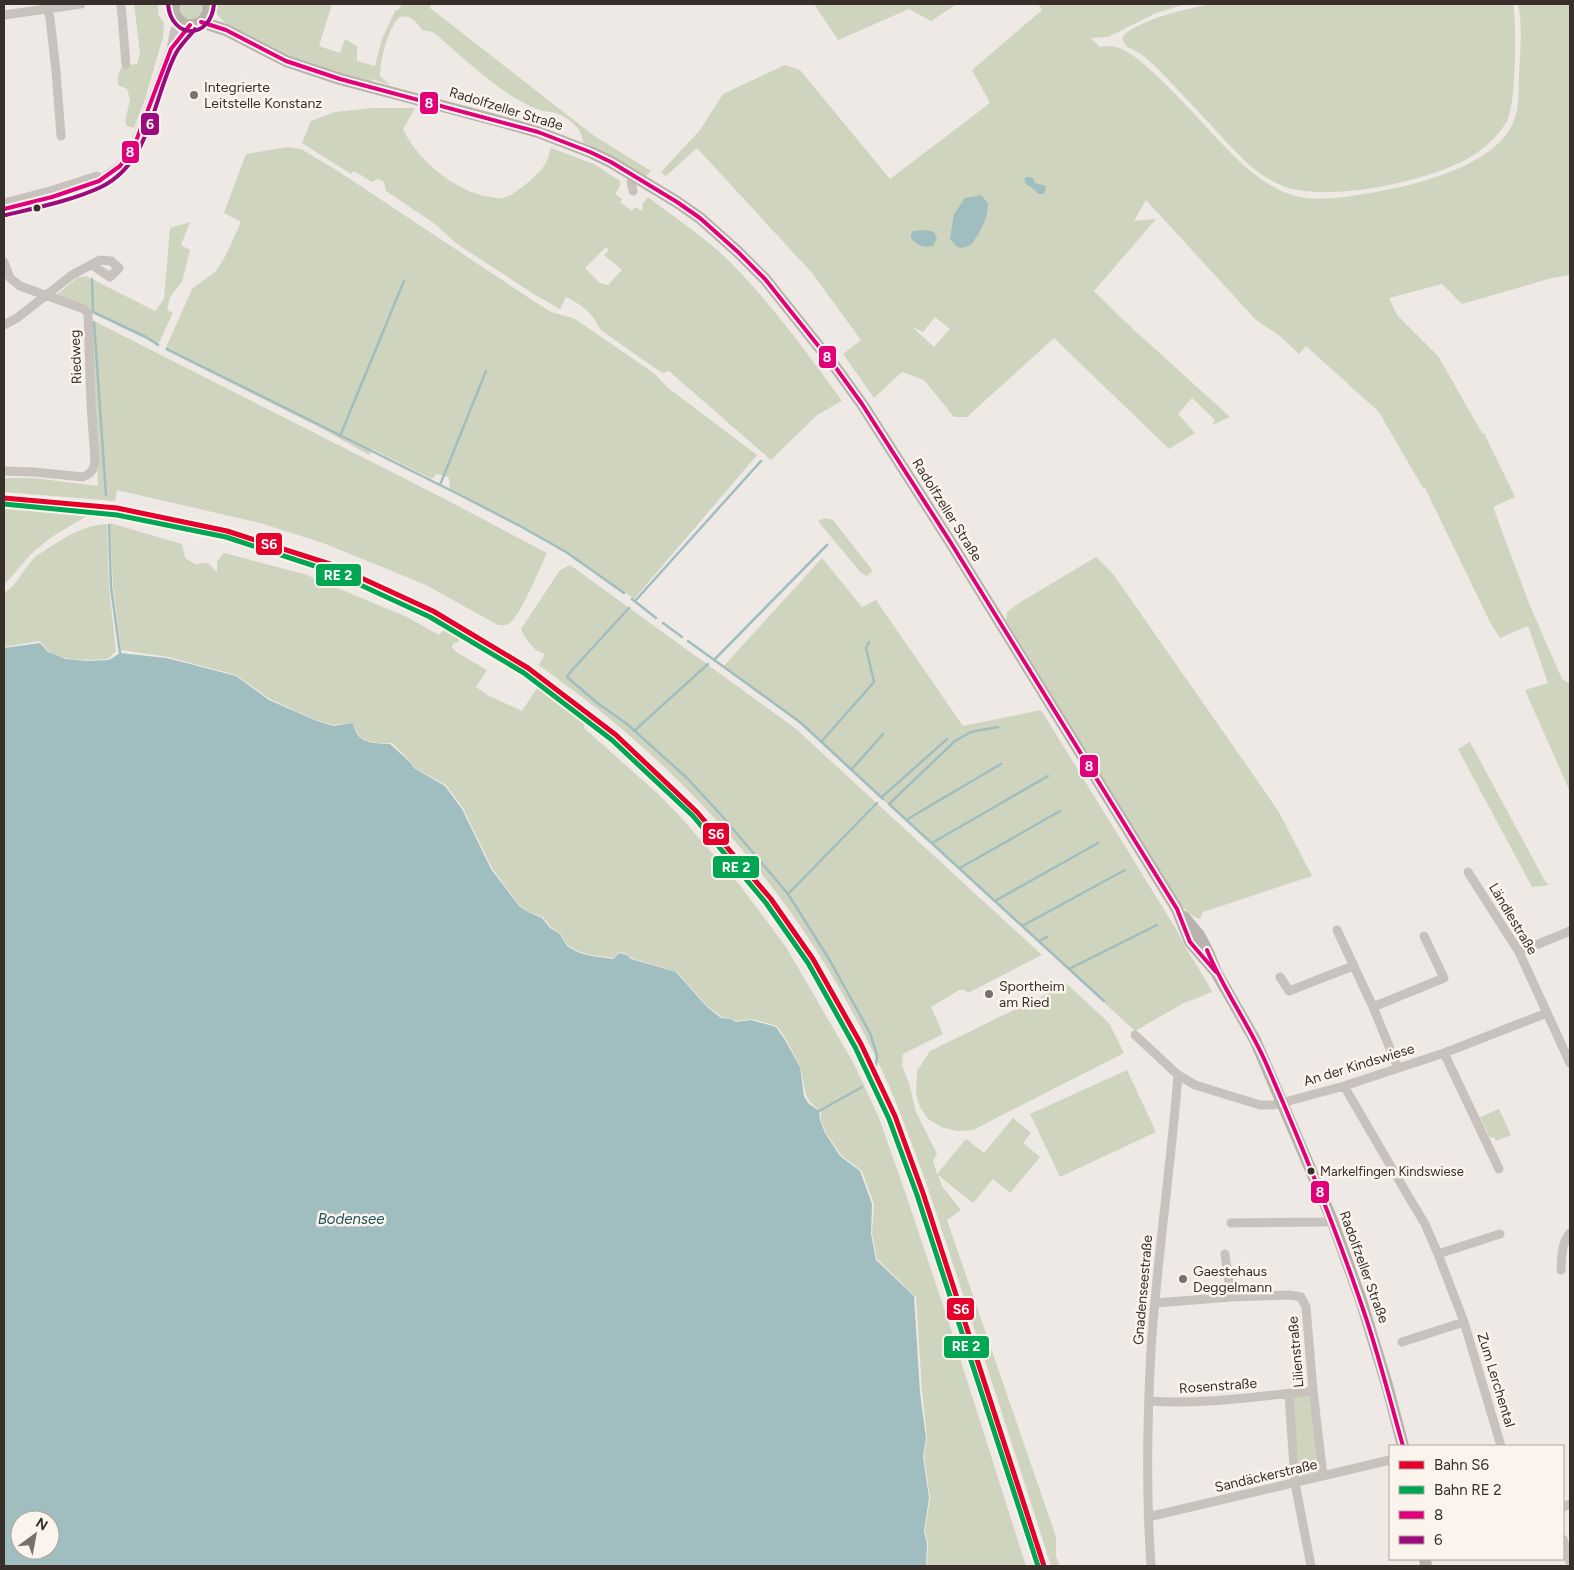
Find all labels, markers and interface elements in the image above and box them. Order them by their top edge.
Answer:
place label: Integrierte Leitstelle Konstanz [204,79,322,112]
street label: Radolfzeller Straße [447,84,565,135]
marker: Integrierte Leitstelle Konstanz [188,89,200,101]
line badge: 8 [419,91,439,115]
text: 8 [425,95,433,112]
line badge: 6 [140,112,160,136]
text: 6 [146,116,154,133]
line badge: 8 [121,140,140,164]
text: 8 [126,144,134,161]
unlabelled marker [32,203,42,213]
street label: Riedweg [67,329,85,385]
line badge: 8 [818,345,837,369]
text: 8 [823,349,831,366]
street label: Radolfzeller Straße [908,455,986,565]
line badge: S6 [255,532,283,556]
text: S6 [261,536,277,553]
line badge: RE 2 [315,563,362,587]
text: RE 2 [324,567,352,584]
line badge: 8 [1079,754,1099,778]
text: 8 [1085,758,1093,775]
line badge: S6 [702,822,730,846]
text: S6 [708,826,724,843]
line badge: RE 2 [712,855,760,879]
text: RE 2 [722,859,750,876]
street label: Ländlestraße [1485,880,1541,958]
place label: Sportheim am Ried [999,978,1065,1011]
marker: Sportheim am Ried [983,988,995,1000]
street label: An der Kindswiese [1301,1040,1417,1090]
place label: Markelfingen Kindswiese [1320,1164,1464,1179]
marker: Markelfingen Kindswiese [1306,1166,1316,1176]
line badge: 8 [1310,1180,1330,1204]
text: 8 [1316,1184,1324,1201]
street label: Radolfzeller Straße [1336,1209,1392,1326]
water label: Bodensee [318,1210,384,1228]
street label: Gnadenseestraße [1130,1234,1156,1346]
place label: Gaestehaus Deggelmann [1193,1263,1272,1296]
marker: Gaestehaus Deggelmann [1177,1273,1189,1285]
line badge: S6 [946,1297,975,1321]
text: S6 [953,1301,969,1318]
street label: Lilienstraße [1284,1315,1308,1388]
street label: Zum Lerchental [1474,1331,1518,1429]
line badge: RE 2 [943,1335,990,1359]
text: RE 2 [952,1338,980,1355]
street label: Rosenstraße [1178,1375,1258,1397]
legend [1389,1445,1564,1560]
street label: Sandäckerstraße [1213,1456,1319,1496]
text: Bahn S6 [1434,1456,1489,1474]
text: Bahn RE 2 [1434,1481,1502,1499]
text: 8 [1434,1506,1443,1524]
north arrow [10,1510,60,1560]
text: N [33,1514,51,1534]
text: 6 [1434,1531,1443,1549]

